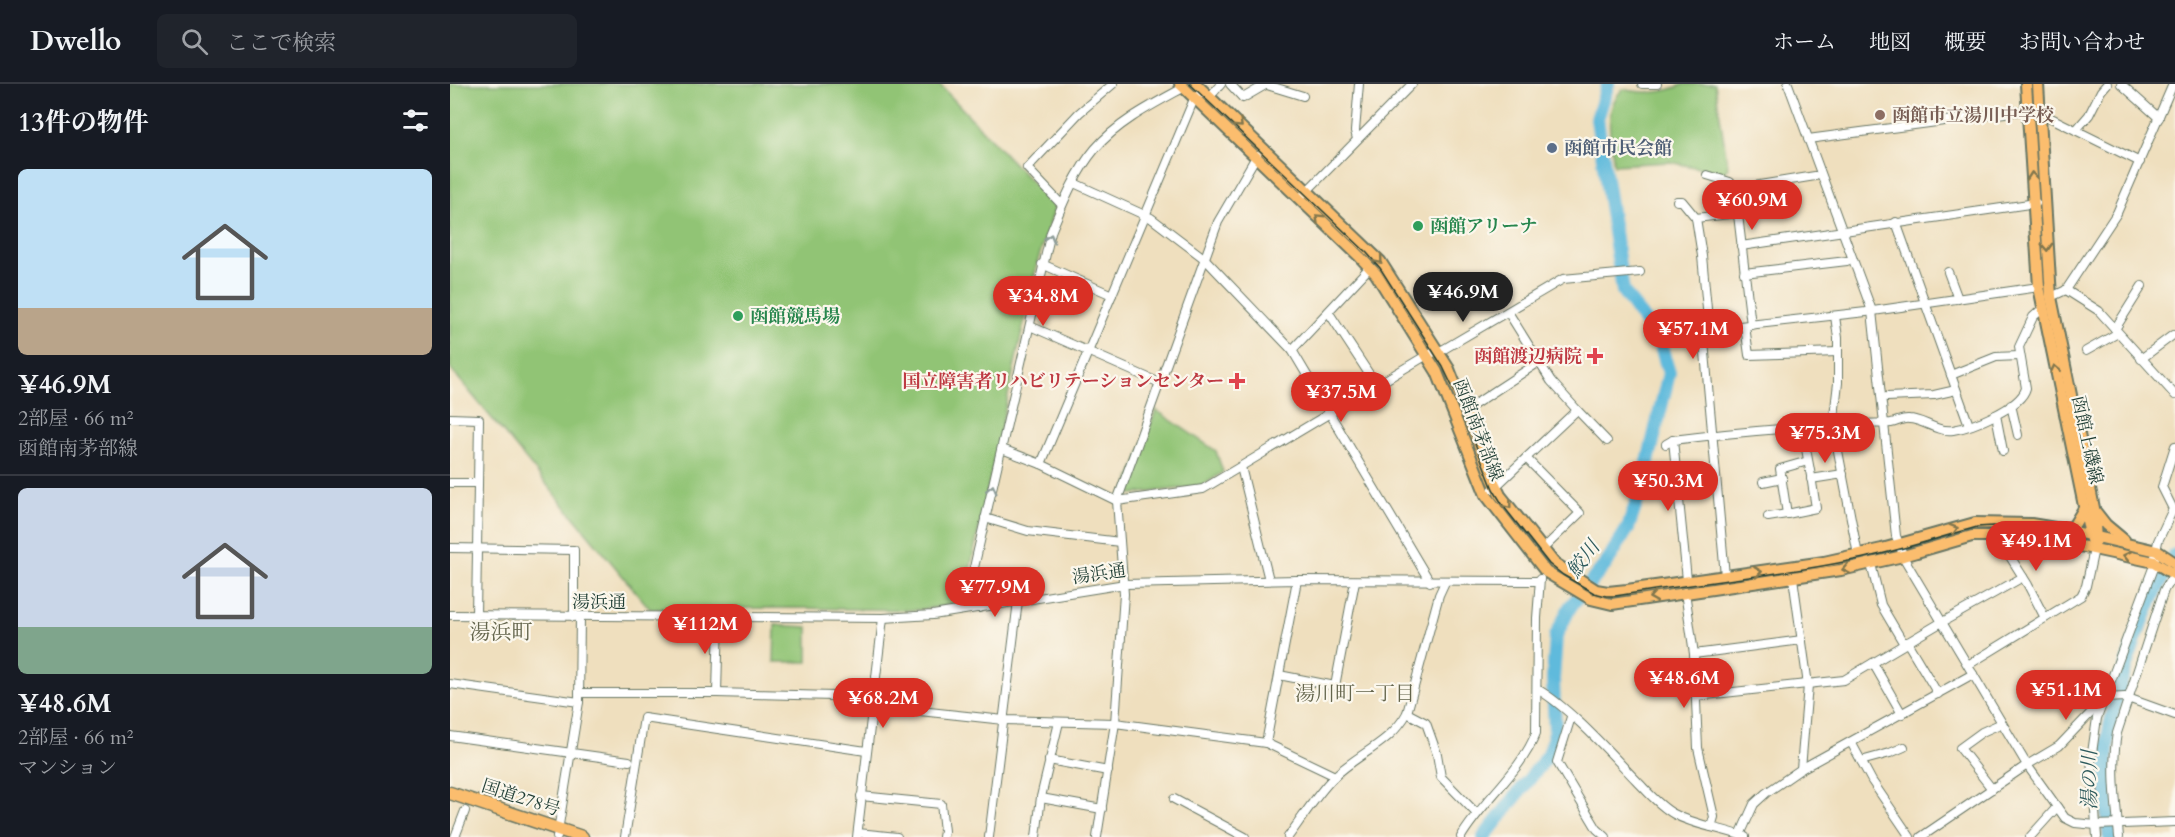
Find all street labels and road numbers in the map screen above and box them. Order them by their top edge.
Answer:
street label: 函館南茅部線 [1447,375,1509,485]
street label: 函館上磯線 [2065,393,2109,487]
street label: 湯浜通 [1071,558,1127,590]
street label: 湯浜通 [572,590,626,615]
street label: 国道278号 [478,773,564,823]

